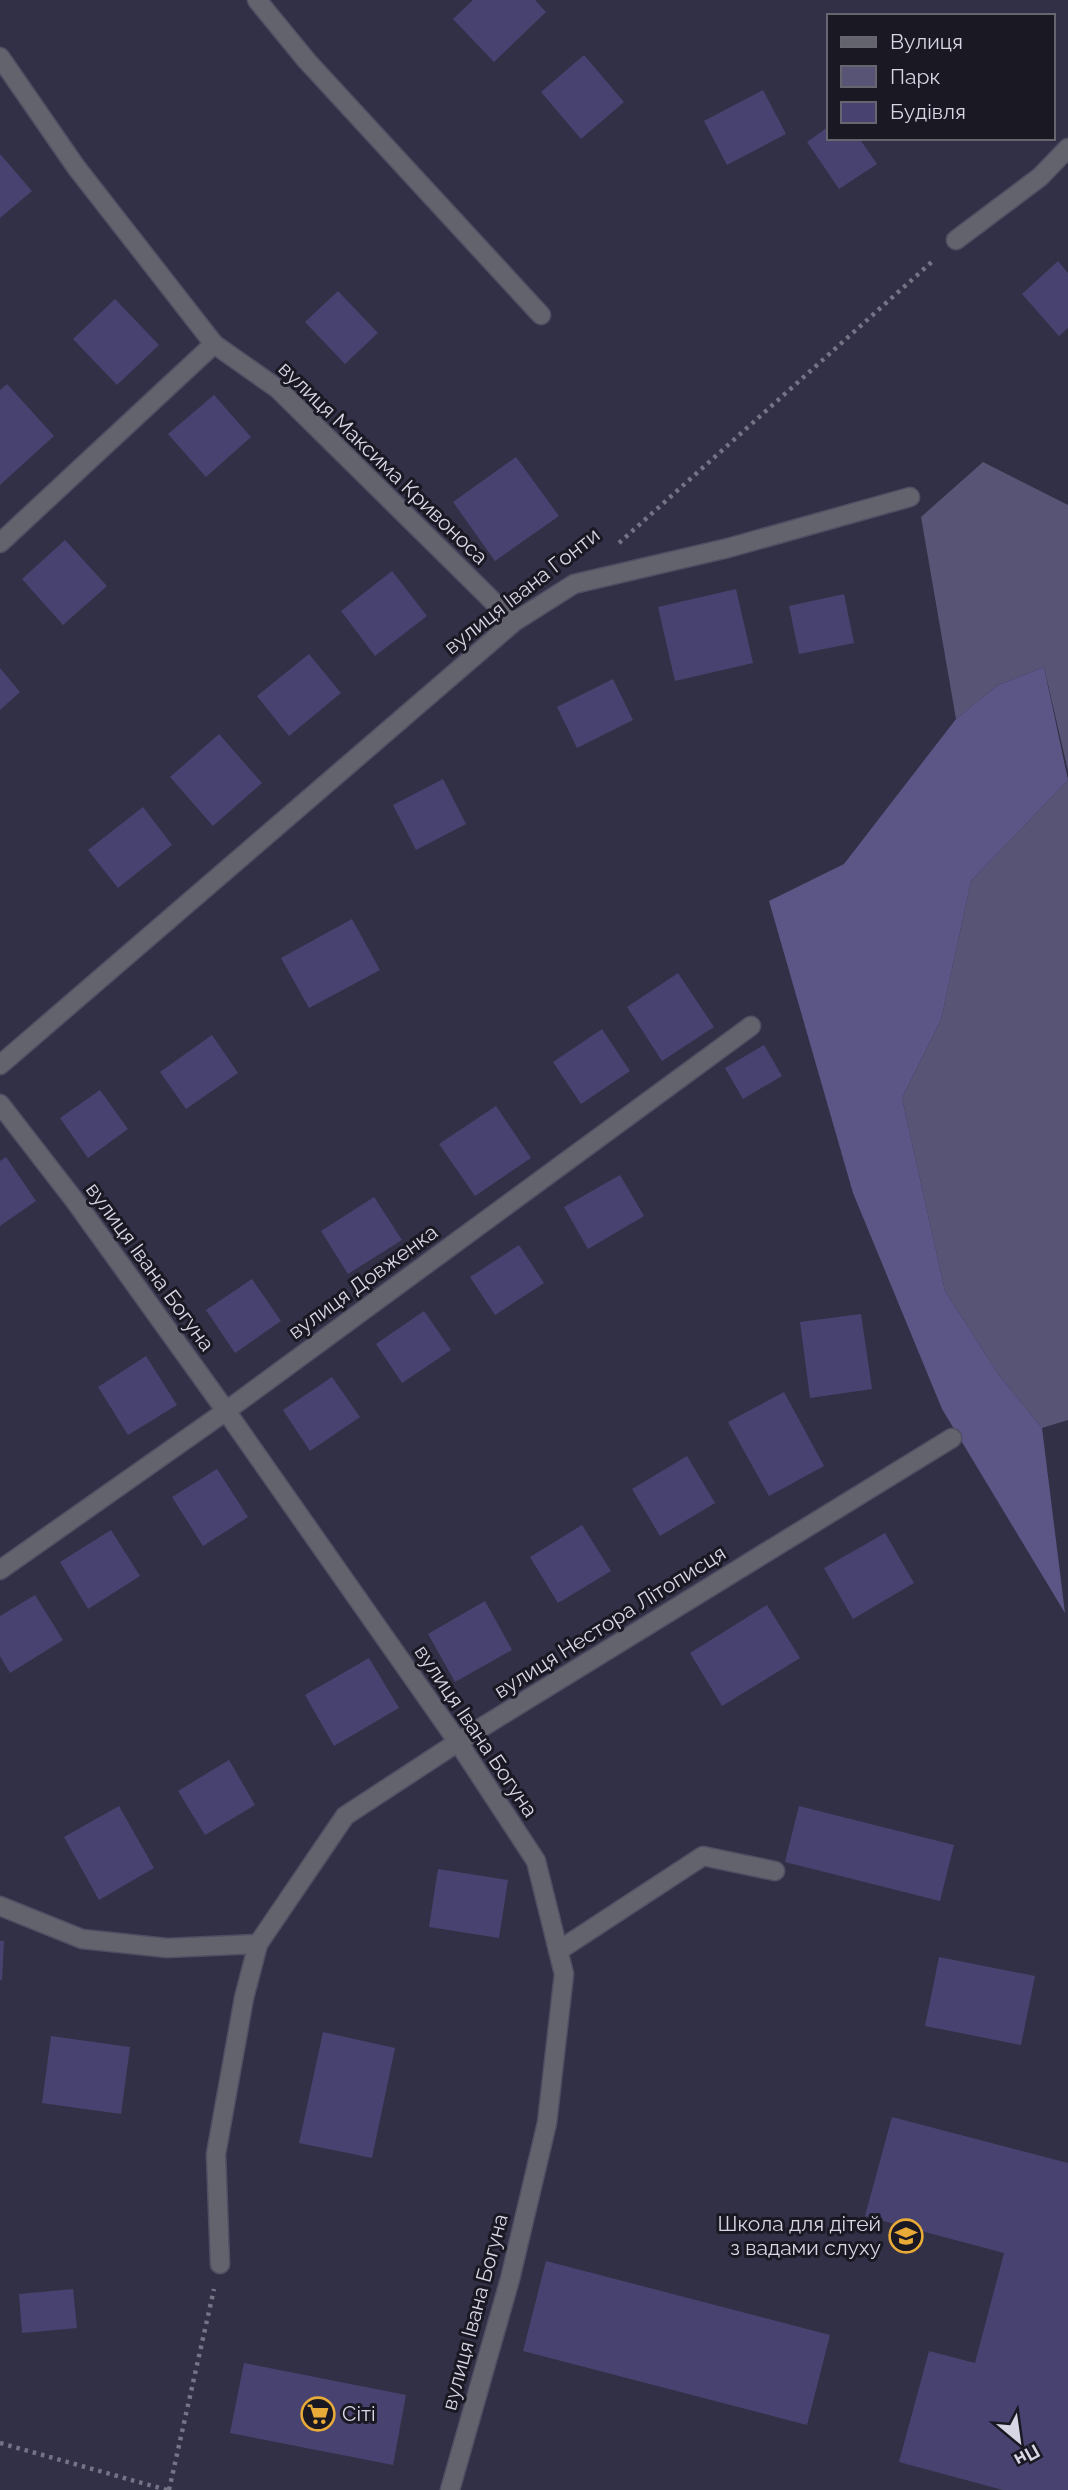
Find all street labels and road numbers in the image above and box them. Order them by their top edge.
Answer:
street label: вулиця Максима Кривоноса [274,356,493,569]
street label: вулиця Івана Гонти [439,522,604,659]
street label: вулиця Івана Богуна [81,1178,220,1356]
street label: вулиця Довженка [283,1219,442,1344]
street label: вулиця Нестора Літописця [489,1540,730,1703]
street label: вулиця Івана Богуна [410,1640,543,1821]
street label: вулиця Івана Богуна [436,2211,513,2413]

